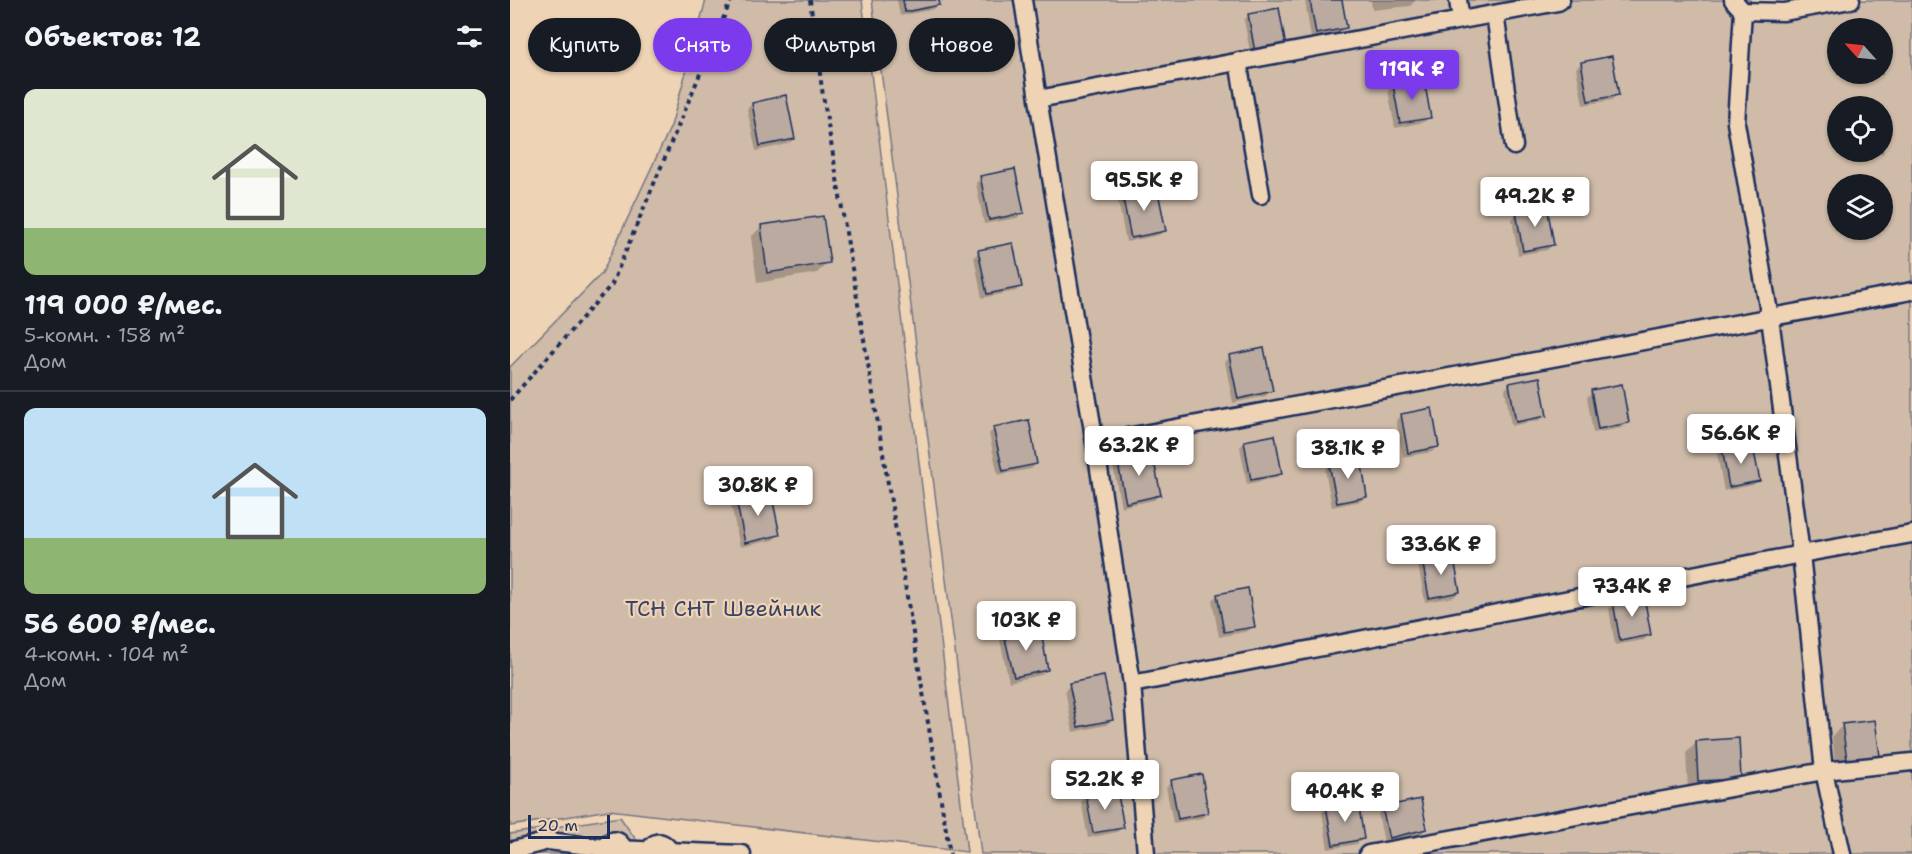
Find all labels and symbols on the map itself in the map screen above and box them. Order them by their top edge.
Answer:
north arrow [1827,18,1893,84]
pin: 119K ₽ [1363,50,1461,101]
pin: 95.5K ₽ [1089,161,1199,212]
pin: 49.2K ₽ [1480,177,1590,228]
pin: 56.6K ₽ [1686,414,1796,465]
pin: 63.2K ₽ [1084,426,1194,477]
pin: 38.1K ₽ [1293,429,1403,480]
pin: 30.8K ₽ [703,466,813,517]
pin: 33.6K ₽ [1386,525,1496,576]
pin: 73.4K ₽ [1577,567,1687,618]
park label: ТСН СНТ Швейник [625,594,821,623]
pin: 103K ₽ [977,601,1075,652]
pin: 52.2K ₽ [1050,760,1160,811]
pin: 40.4K ₽ [1290,772,1400,823]
scale bar [528,812,610,840]

